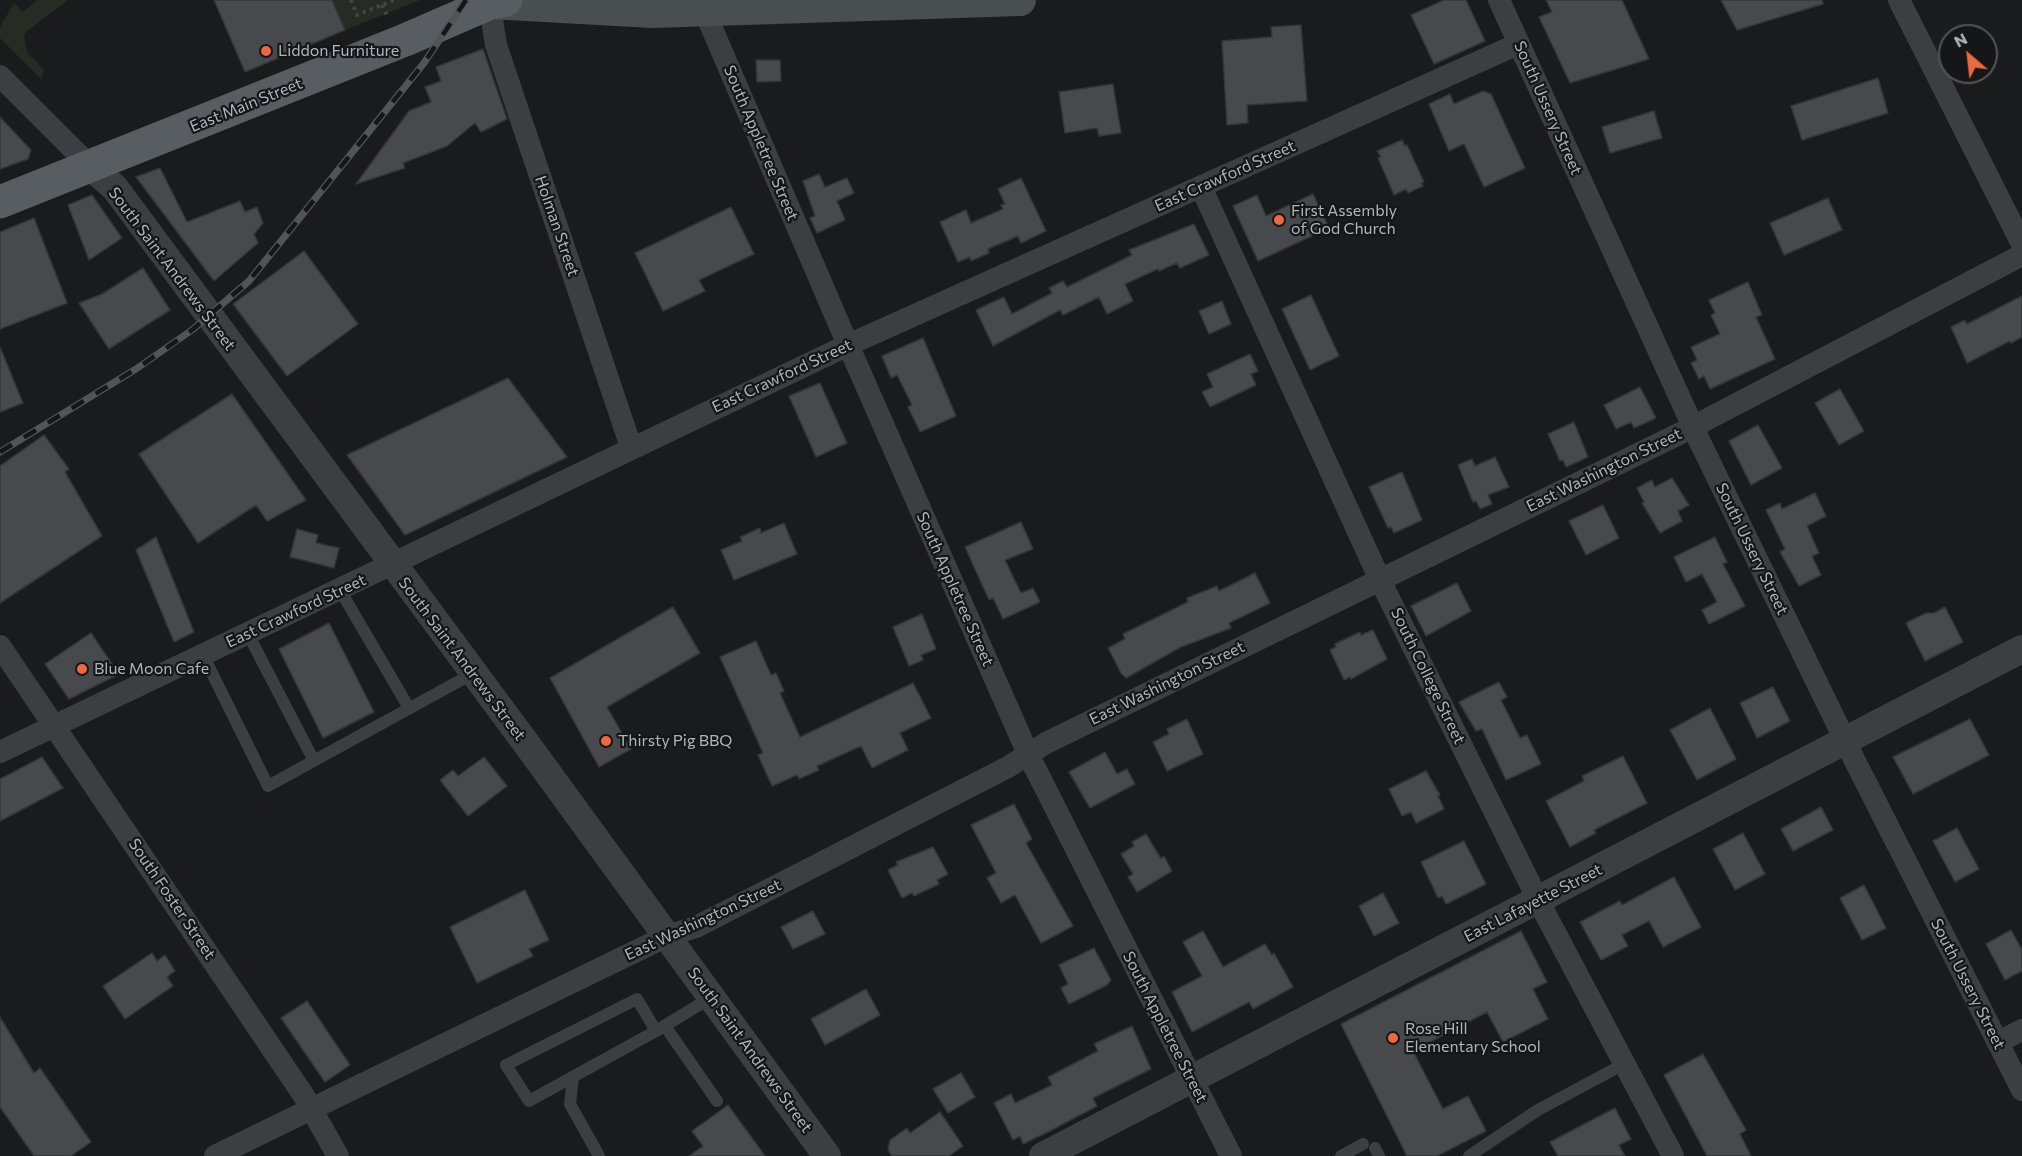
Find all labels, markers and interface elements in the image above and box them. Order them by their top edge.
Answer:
north arrow [1938,24,1998,84]
text: N [1950,28,1970,51]
street label: South Ussery Street [1510,38,1586,178]
place label: Liddon Furniture [278,41,399,61]
marker: Liddon Furniture [259,44,273,58]
street label: South Appletree Street [720,62,802,224]
street label: East Main Street [187,74,305,136]
street label: East Crawford Street [1152,136,1298,216]
street label: Holman Street [531,173,583,279]
street label: South Saint Andrews Street [104,184,240,354]
place label: First Assembly of God Church [1291,201,1397,239]
marker: First Assembly of God Church [1272,213,1286,227]
street label: East Crawford Street [709,335,855,417]
street label: East Washington Street [1523,424,1685,516]
street label: South Ussery Street [1712,480,1792,618]
street label: South Appletree Street [912,509,998,669]
street label: East Crawford Street [223,570,369,652]
street label: South Saint Andrews Street [394,574,530,744]
street label: South College Street [1387,605,1469,747]
street label: East Washington Street [1086,637,1248,729]
place label: Blue Moon Cafe [94,659,209,679]
marker: Blue Moon Cafe [75,662,89,676]
place label: Thirsty Pig BBQ [618,731,732,751]
marker: Thirsty Pig BBQ [599,734,613,748]
street label: South Foster Street [124,835,220,963]
street label: East Lafayette Street [1461,860,1605,946]
street label: East Washington Street [622,875,784,965]
street label: South Ussery Street [1927,915,2009,1053]
street label: South Appletree Street [1119,948,1211,1106]
street label: South Saint Andrews Street [684,964,816,1136]
place label: Rose Hill Elementary School [1405,1019,1541,1057]
marker: Rose Hill Elementary School [1386,1031,1400,1045]

